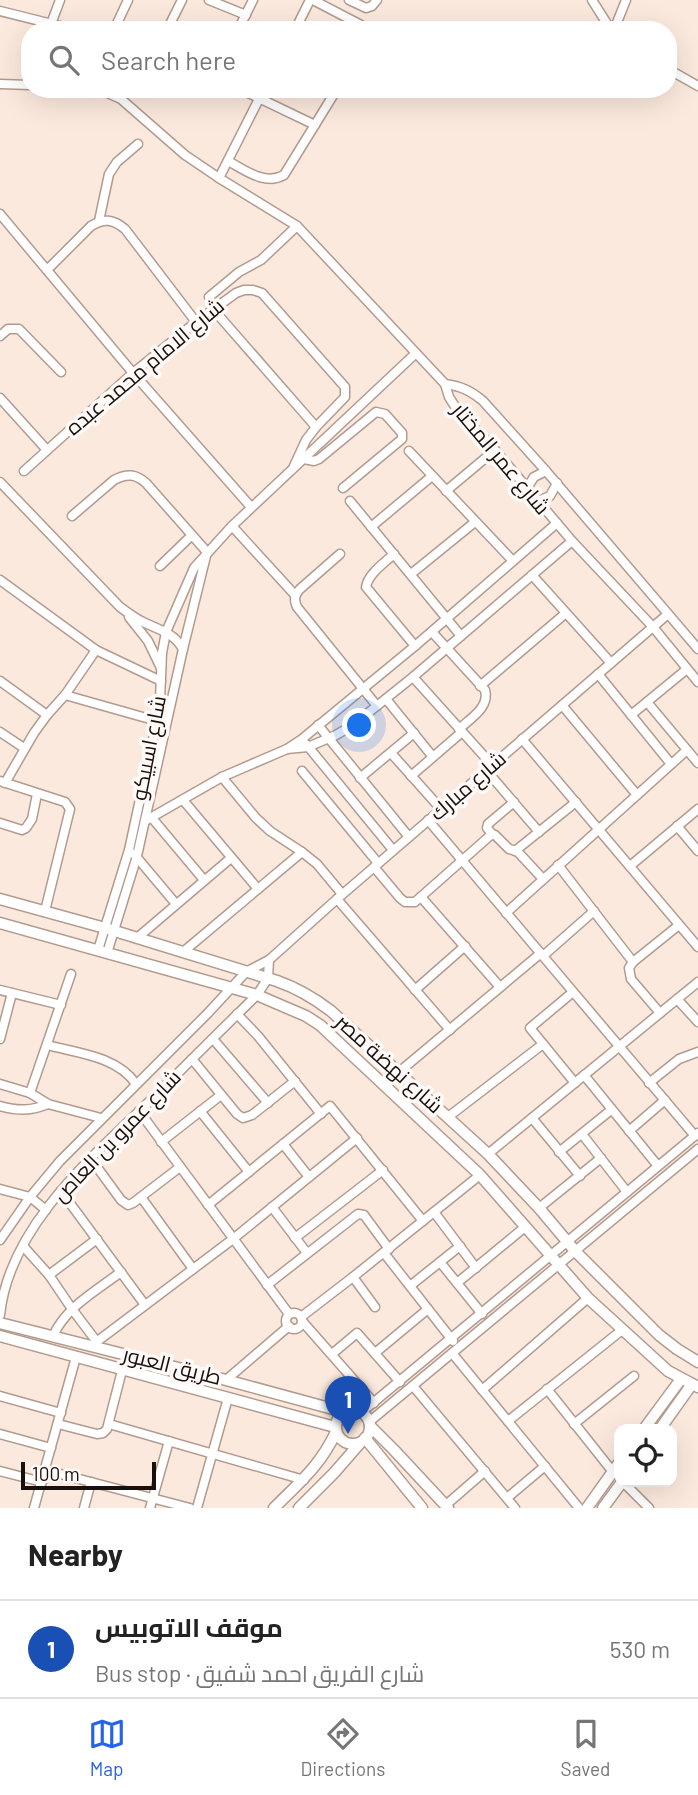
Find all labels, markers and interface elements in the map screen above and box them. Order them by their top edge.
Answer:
search box [21,21,677,98]
icon: search [45,41,83,79]
text: Search here [101,44,236,75]
street label: شارع الامام محمد عبده [60,292,230,442]
street label: شارع عمر المختار [445,396,556,521]
street label: شارع اسبيكو [125,693,173,803]
your location [342,708,376,742]
street label: شارع مبارك [424,745,512,827]
street label: شارع نهضة مصر [329,1008,449,1120]
street label: شارع عمرو بن العاص [47,1064,187,1208]
street label: طريق العبور [119,1340,224,1391]
pin: 1 [325,1376,371,1434]
map controls [614,1424,677,1487]
button: locate [614,1424,677,1487]
scale bar [21,1459,156,1491]
text: 100 m [32,1462,80,1485]
text: Nearby [28,1536,123,1572]
text: موقف الاتوبيس [95,1611,283,1642]
text: 1 [47,1635,55,1663]
text: 530 m [610,1635,670,1663]
text: Bus stop · شارع الفريق احمد شفيق [95,1659,424,1687]
tab: Map [88,1715,126,1780]
tab: Directions [301,1715,386,1780]
tab: Saved [561,1715,610,1780]

